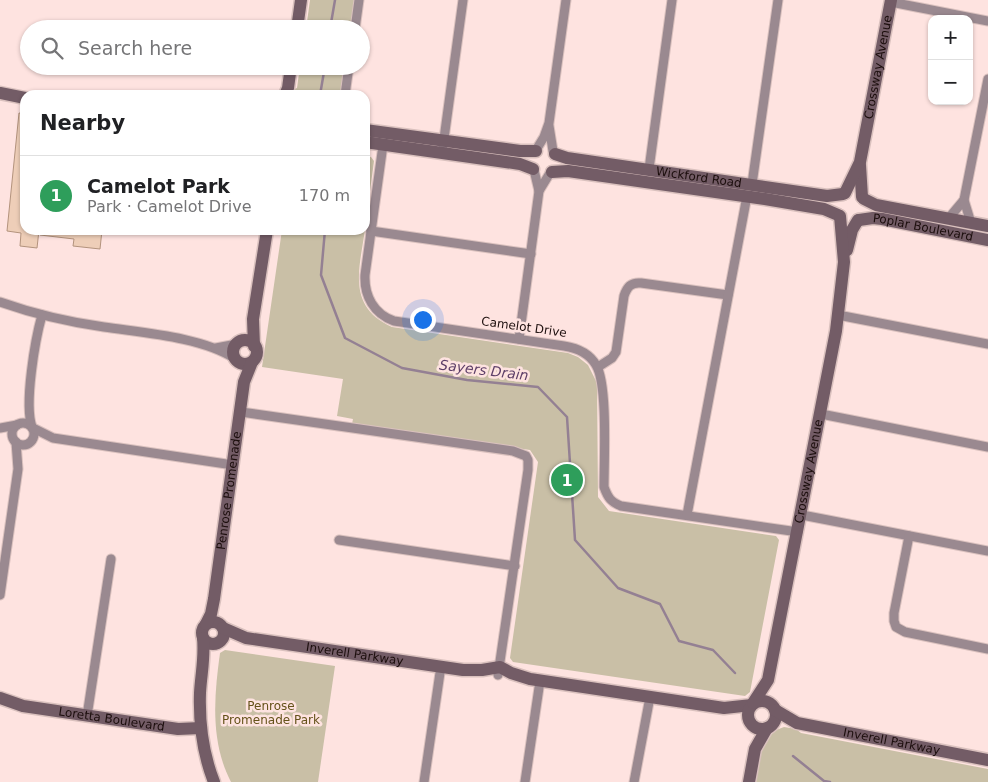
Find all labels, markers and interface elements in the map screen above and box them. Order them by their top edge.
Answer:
street label: Crossway Avenue [861,14,895,120]
map controls [928,15,973,105]
button: + [928,15,973,60]
search box [20,20,370,75]
icon: search [38,34,66,62]
text: Search here [78,37,192,59]
button: − [928,60,973,105]
text: Nearby [40,111,125,135]
street label: Wickford Road [655,164,743,190]
text: Camelot Park [87,175,230,197]
text: 1 [50,186,62,205]
text: 170 m [299,186,350,205]
text: Park · Camelot Drive [87,197,252,216]
street label: Poplar Boulevard [872,211,974,244]
your location [410,307,436,333]
street label: Camelot Drive [480,314,568,340]
water label: Sayers Drain [438,357,530,383]
street label: Crossway Avenue [792,418,826,525]
street label: Penrose Promenade [214,430,244,551]
pin: 1 [551,461,583,499]
street label: Inverell Parkway [305,640,404,668]
park label: Penrose Promenade Park [222,699,320,727]
street label: Loretta Boulevard [58,704,166,734]
street label: Inverell Parkway [842,725,941,758]

